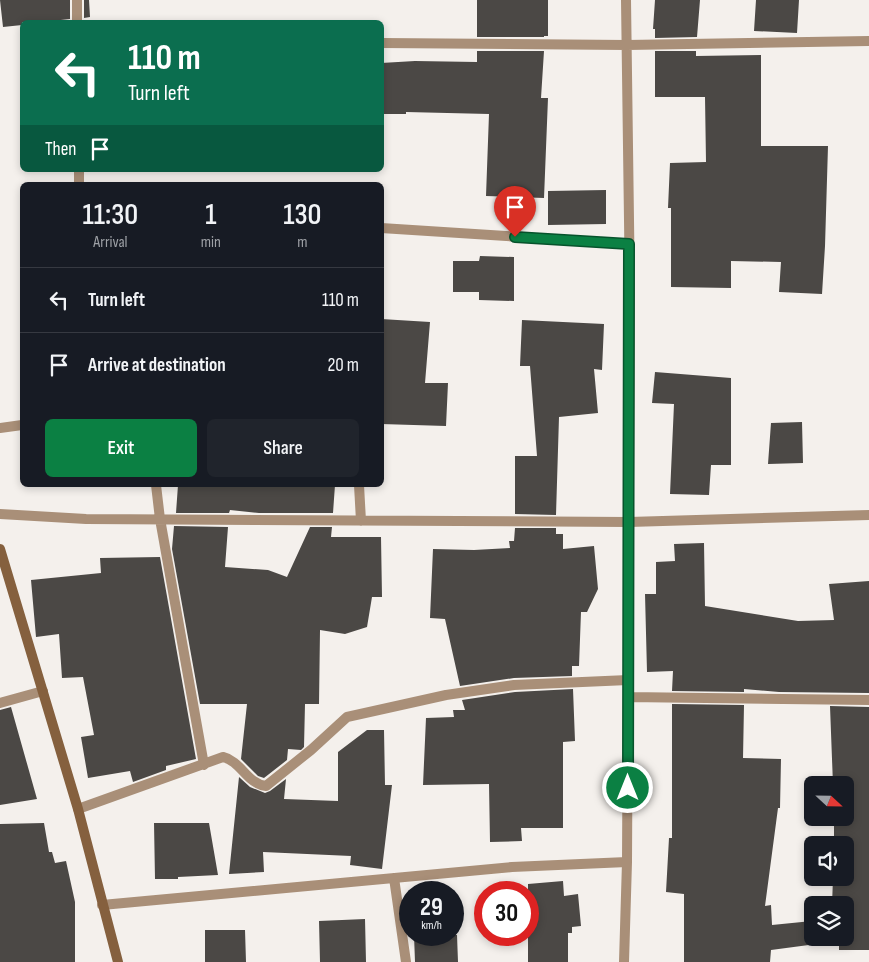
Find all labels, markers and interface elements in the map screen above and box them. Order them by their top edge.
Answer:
text: 110 m [128,37,201,80]
icon: left [45,40,110,105]
text: Turn left [128,80,190,107]
icon: arrive [86,135,114,163]
text: Then [45,138,76,161]
pin [494,186,536,237]
icon: arrive [501,193,529,221]
text: 11:30 [83,197,138,233]
text: 1 [205,197,216,233]
text: 130 [283,197,322,233]
text: Arrival [93,233,128,252]
text: min [201,233,221,252]
text: m [297,233,308,252]
icon: left [45,286,73,314]
text: Turn left [88,289,145,312]
text: 110 m [322,289,359,312]
icon: arrive [45,351,73,379]
text: Arrive at destination [88,354,226,377]
text: 20 m [327,354,359,377]
button: Exit [45,419,197,477]
button: Share [207,419,359,477]
position arrow [601,761,653,813]
north arrow [804,776,854,826]
map controls [804,776,854,946]
button: sound [804,836,854,886]
speed limit sign: 30 [474,881,539,946]
text: 29 [420,892,443,923]
button: layers [804,896,854,946]
text: km/h [421,918,442,933]

